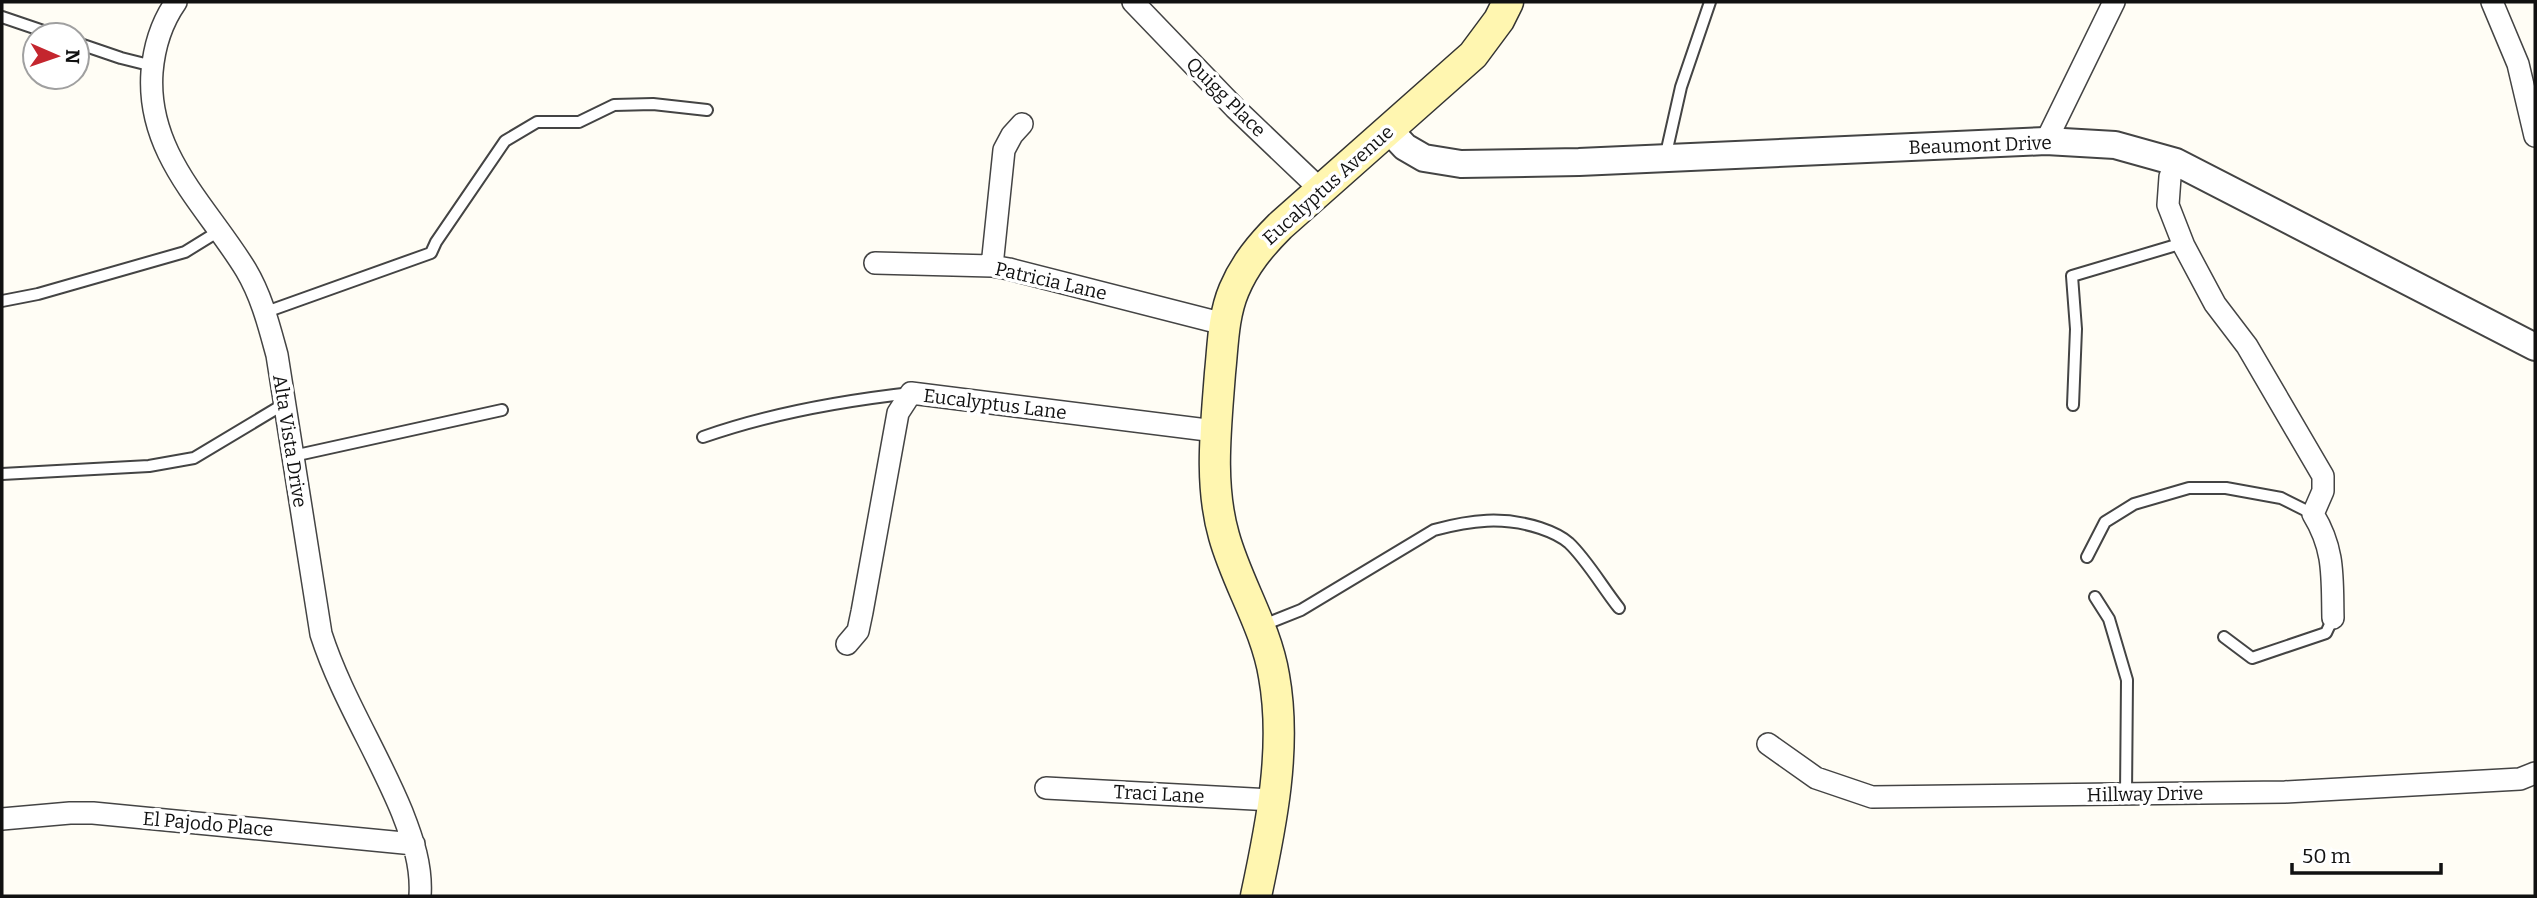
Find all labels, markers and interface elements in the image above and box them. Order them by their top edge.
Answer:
north arrow [21,21,91,91]
text: N [61,49,84,65]
street label: Quigg Place [1181,52,1271,142]
street label: Eucalyptus Avenue [1258,120,1398,250]
street label: Beaumont Drive [1908,131,2052,159]
street label: Patricia Lane [993,257,1109,305]
street label: Alta Vista Drive [268,373,312,509]
street label: Eucalyptus Lane [922,384,1068,424]
street label: Traci Lane [1113,780,1205,808]
street label: Hillway Drive [2086,781,2204,807]
street label: El Pajodo Place [142,807,274,841]
scale bar [2292,832,2441,876]
text: 50 m [2302,843,2351,869]

